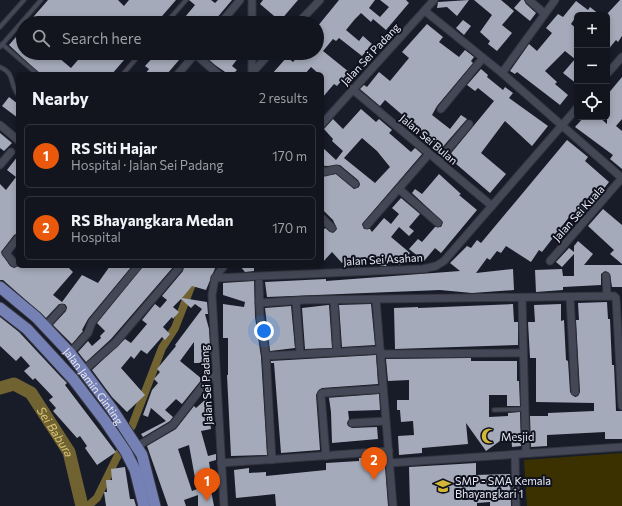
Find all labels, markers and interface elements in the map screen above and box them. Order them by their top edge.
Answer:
map controls [574,12,610,120]
button: + [574,12,610,48]
search box [16,16,324,60]
street label: Jalan Sei Padang [338,20,403,88]
icon: search [30,27,52,49]
text: Search here [62,29,141,47]
button: − [574,48,610,84]
button: locate [574,84,610,120]
text: Nearby [32,88,89,109]
text: 2 results [259,90,308,106]
street label: Jalan Sei Bulan [397,111,460,168]
text: RS Siti Hajar [71,139,157,157]
text: 1 [43,148,49,164]
text: 170 m [272,148,307,164]
text: Hospital · Jalan Sei Padang [71,157,224,173]
street label: Jalan Sei Kuala [549,182,607,244]
text: RS Bhayangkara Medan [71,211,233,229]
text: 2 [42,220,50,236]
text: 170 m [272,220,307,236]
text: Hospital [71,229,121,245]
street label: Jalan Sei Asahan [343,250,423,269]
your location [254,321,274,341]
street label: Jalan Jamin Ginting [61,344,127,427]
street label: Jalan Sei Padang [197,345,216,425]
water label: Sei Babura [35,404,77,458]
mosque icon: Mesjid [480,427,498,445]
place label: Mesjid [501,430,534,443]
pin: 2 [361,447,387,480]
pin: 1 [194,468,220,501]
place label: SMP - SMA Kemala Bhayangkari 1 [455,474,551,500]
school or university icon: SMP - SMA Kemala Bhayangkari 1 [434,477,452,495]

